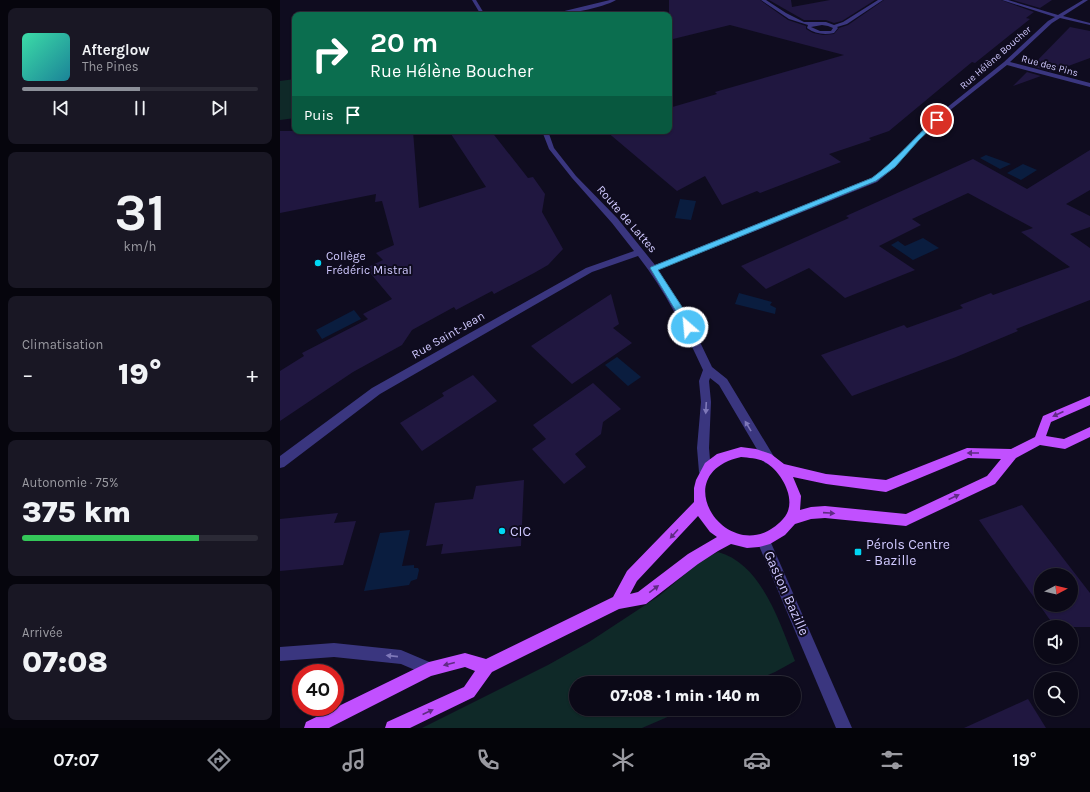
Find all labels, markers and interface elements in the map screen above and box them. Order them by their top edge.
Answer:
street label: Rue Hélène Boucher [957,23,1034,92]
text: 20 m [370,26,438,59]
icon: right [304,28,356,80]
text: Afterglow [82,41,150,59]
street label: Rue des Pins [1020,53,1079,79]
text: The Pines [82,59,139,74]
text: Rue Hélène Boucher [370,60,533,82]
icon: previous [50,97,72,119]
icon: pause [129,97,151,119]
icon: next [208,97,230,119]
pin [920,103,954,137]
icon: arrive [342,104,364,126]
text: Puis [304,106,334,124]
icon: arrive [926,109,948,131]
text: 31 [115,182,165,243]
street label: Route de Lattes [594,183,660,255]
text: km/h [124,239,156,254]
place label: Collège Frédéric Mistral [326,249,412,277]
marker: Collège Frédéric Mistral [313,258,323,268]
position arrow [667,306,709,348]
street label: Rue Saint-Jean [409,308,487,362]
text: Climatisation [22,337,103,352]
text: 19° [118,356,162,392]
text: − [22,362,34,388]
text: + [246,362,258,388]
one-way arrow [703,402,709,415]
one-way arrow [1053,411,1064,417]
one-way arrow [745,420,752,432]
one-way arrow [966,450,979,456]
text: Autonomie · 75% [22,475,118,490]
text: 375 km [22,494,131,530]
one-way arrow [948,494,959,500]
one-way arrow [823,509,835,516]
place label: CIC [510,523,531,540]
marker: CIC [497,526,507,536]
one-way arrow [670,529,679,538]
place label: Pérols Centre - Bazille [866,536,950,569]
marker: Pérols Centre - Bazille [853,547,863,557]
street label: Gaston Bazille [760,548,813,638]
north arrow [1034,568,1078,612]
map controls [1034,568,1078,716]
one-way arrow [648,584,659,593]
button: sound [1034,620,1078,664]
text: Arrivée [22,625,63,640]
text: 07:08 [22,644,108,680]
one-way arrow [386,653,398,660]
one-way arrow [443,661,455,667]
speed limit sign: 40 [292,664,344,716]
button: search [1034,672,1078,716]
text: 07:08 · 1 min · 140 m [610,687,760,705]
one-way arrow [423,708,435,714]
icon: directions [205,746,233,774]
icon: music [340,746,368,774]
icon: phone [474,746,502,774]
icon: climate [609,746,637,774]
icon: car [743,746,771,774]
icon: filters [878,746,906,774]
text: 07:07 [53,749,99,771]
text: 19° [1012,749,1037,771]

